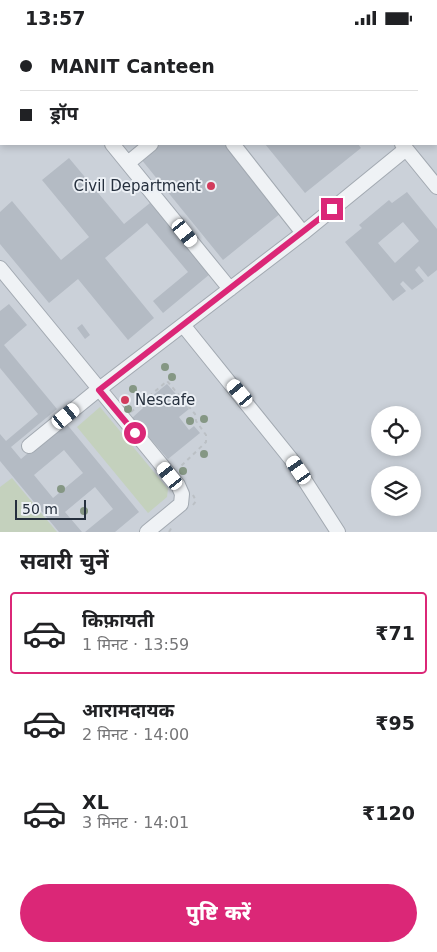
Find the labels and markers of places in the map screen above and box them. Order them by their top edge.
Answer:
place label: Civil Department [74,177,201,195]
marker: Civil Department [205,180,217,192]
place label: Nescafe [135,391,195,409]
marker: Nescafe [119,394,131,406]

